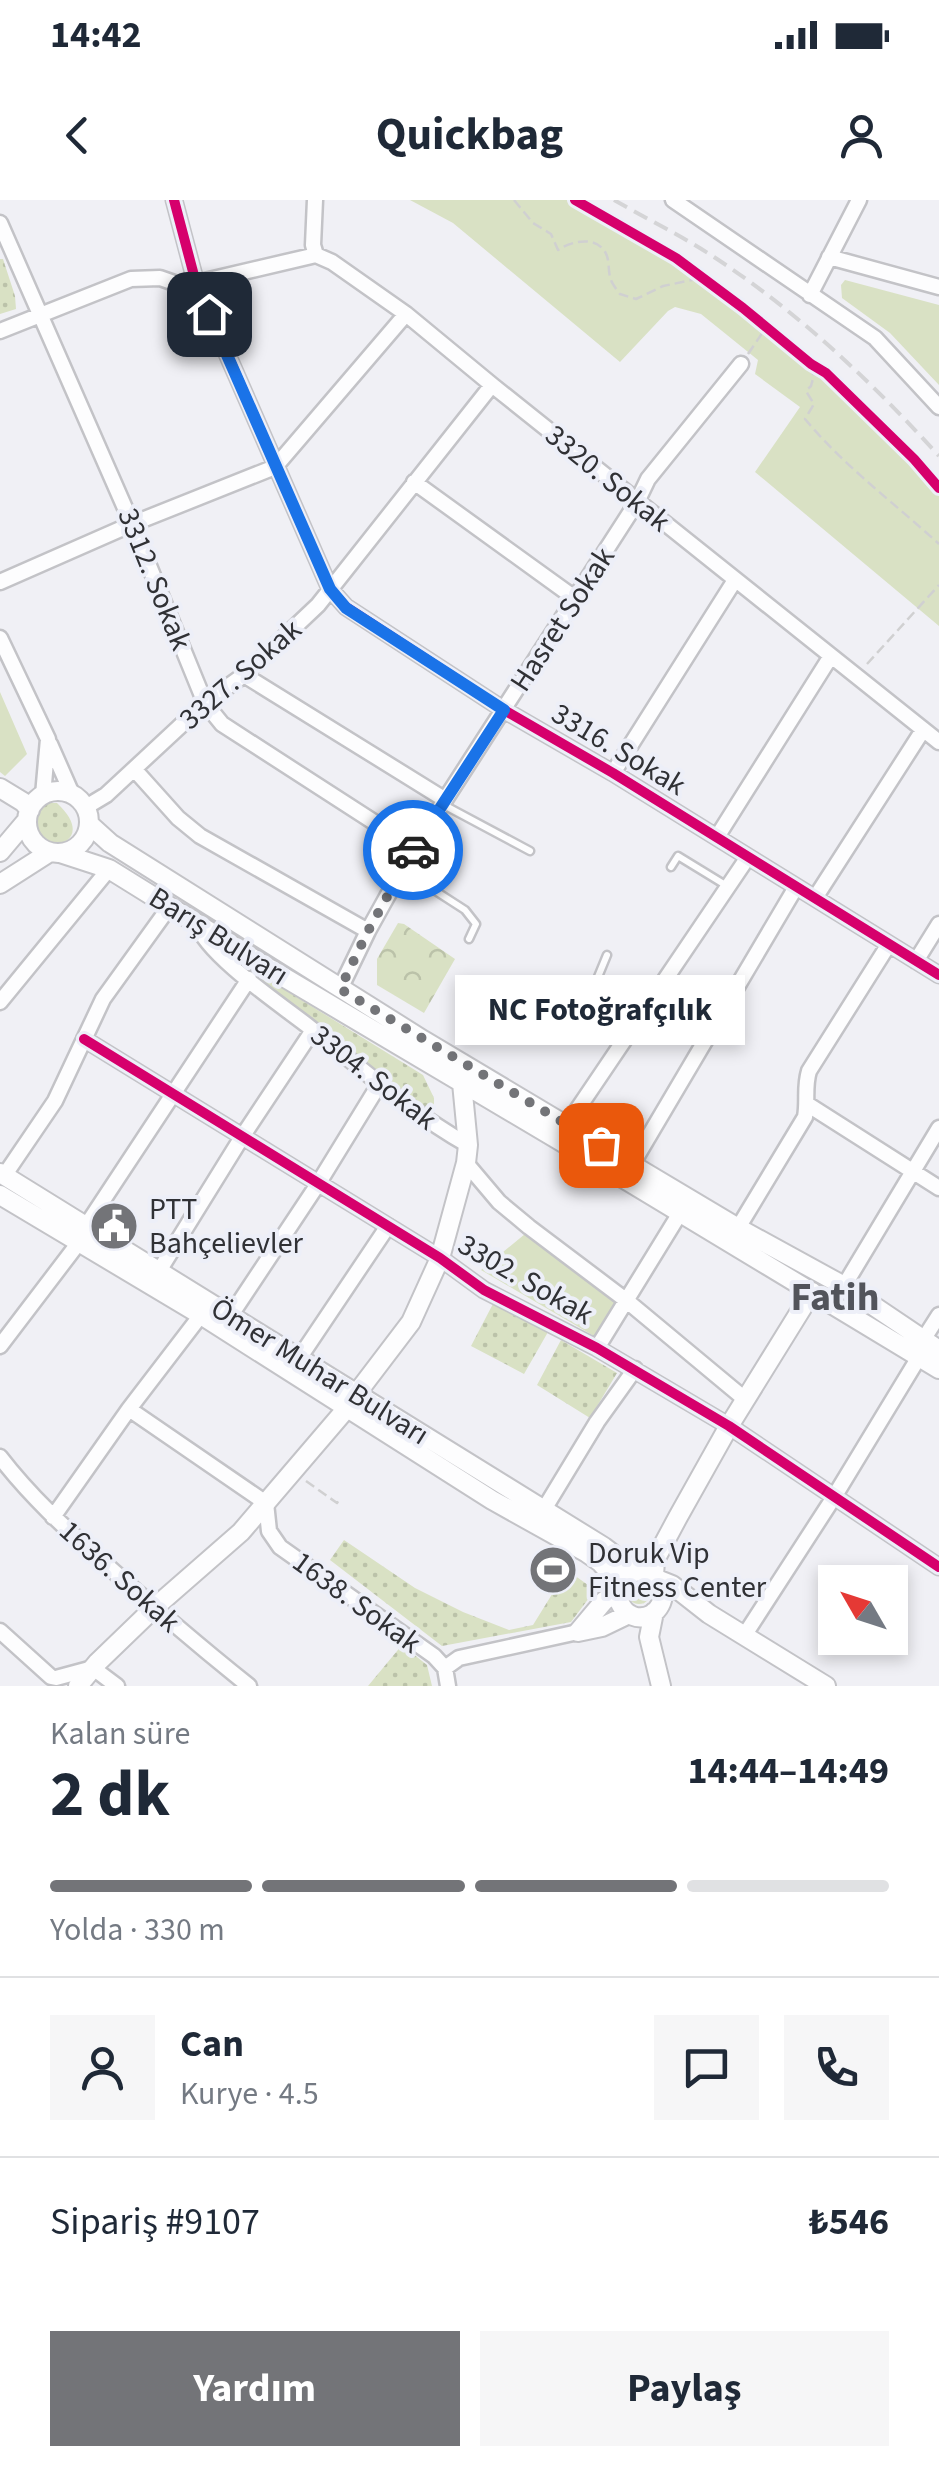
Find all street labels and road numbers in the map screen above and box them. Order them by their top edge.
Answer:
street label: 3320. Sokak [536,415,680,542]
street label: 3312. Sokak [107,502,203,657]
street label: Hasret Sokak [499,538,625,700]
street label: 3327. Sokak [170,609,311,740]
street label: 3316. Sokak [543,692,694,807]
street label: Barış Bulvarı [141,877,297,996]
street label: 3304. Sokak [301,1014,446,1141]
street label: 3302. Sokak [450,1223,602,1336]
street label: Ömer Muhar Bulvarı [202,1287,437,1456]
street label: 1636. Sokak [50,1510,190,1643]
street label: 1638. Sokak [283,1541,430,1664]

